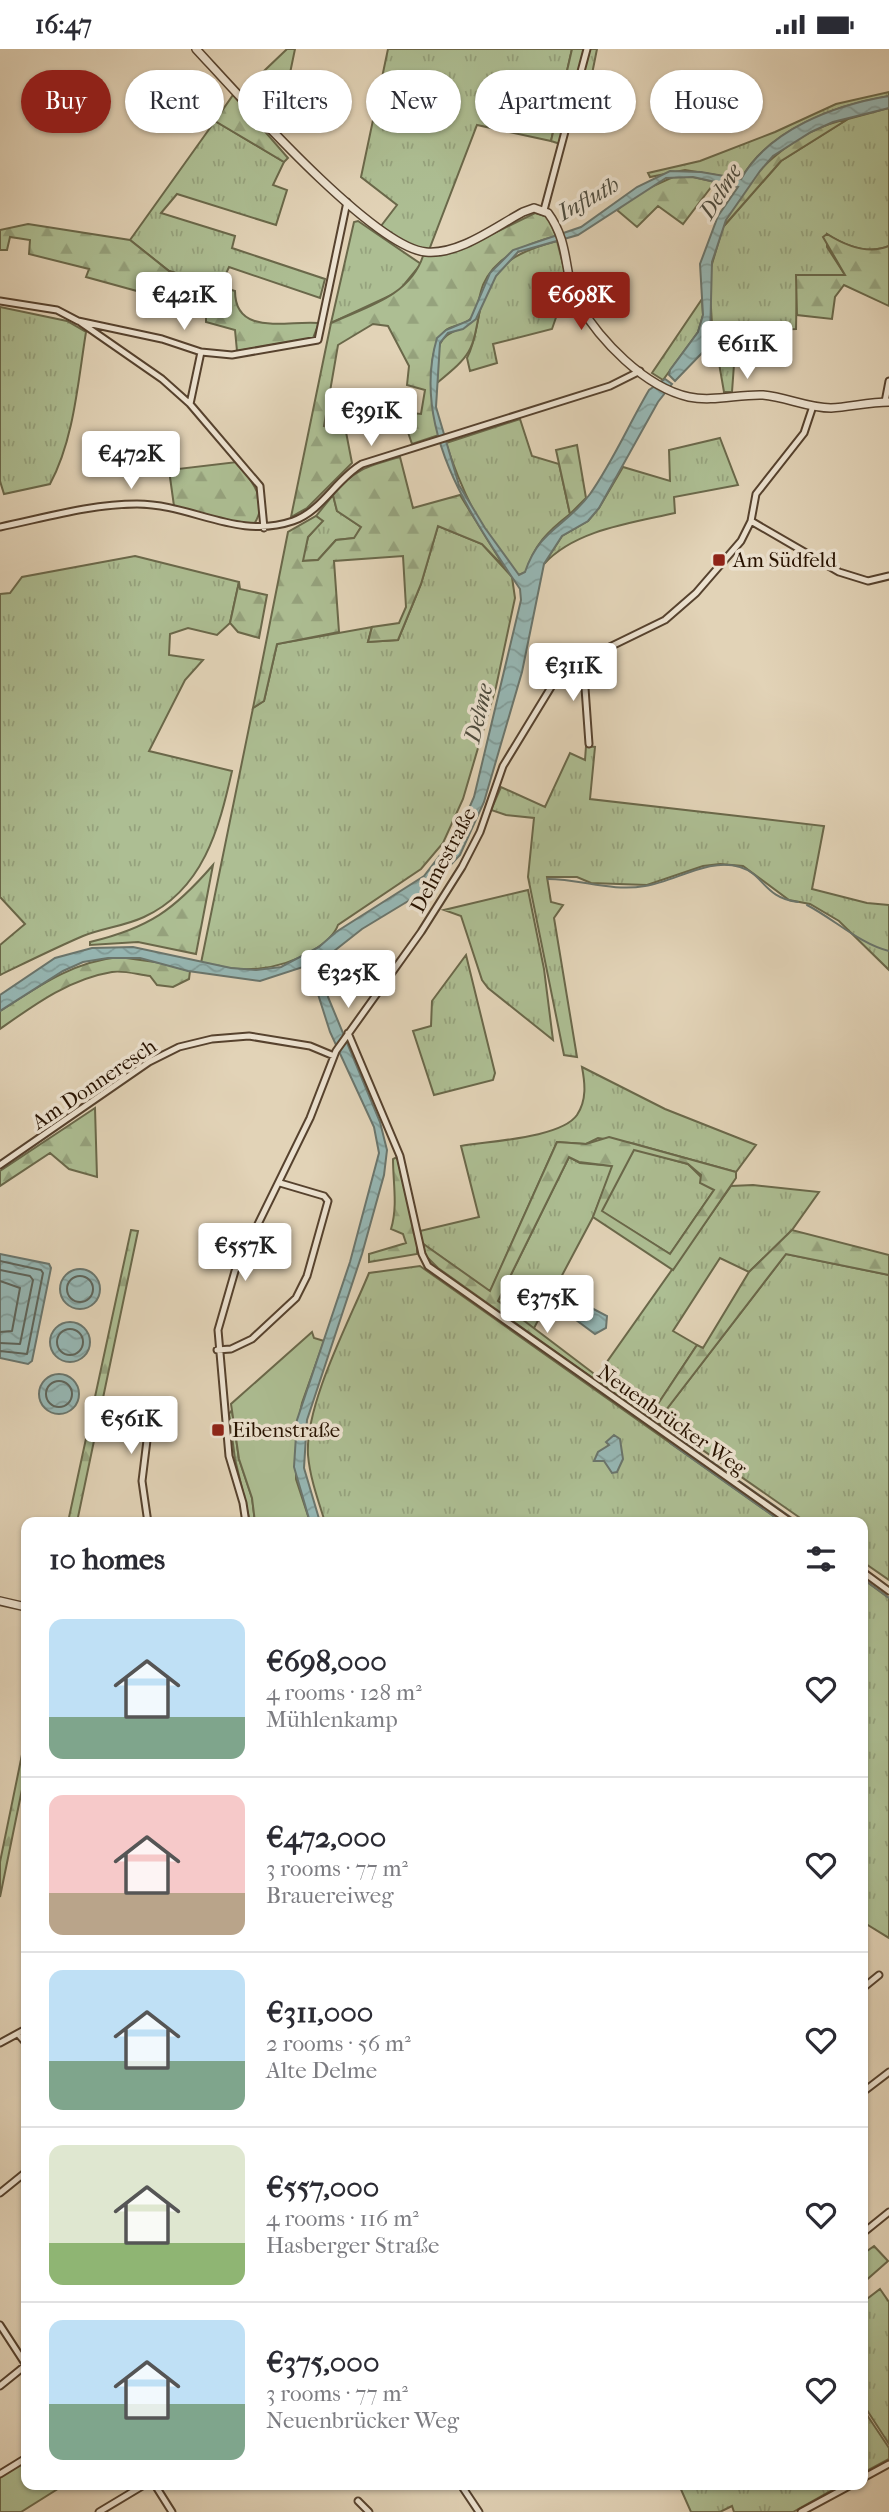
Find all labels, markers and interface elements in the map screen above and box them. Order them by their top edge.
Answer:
text: 16:47 [35,9,92,40]
chip: Buy [21,70,111,133]
chip: Rent [125,70,224,133]
chip: Filters [238,70,352,133]
chip: New [366,70,461,133]
chip: Apartment [475,70,636,133]
chip: House [650,70,763,133]
water label: Delme [692,158,748,225]
water label: Influth [552,171,624,227]
pin: €421K [135,273,233,332]
pin: €698K [532,273,630,332]
text: €421K [152,281,216,308]
text: €698K [548,281,614,308]
pin: €611K [698,321,796,381]
text: €611K [717,330,777,357]
pin: €391K [322,389,420,448]
text: €391K [341,397,401,424]
pin: €472K [82,431,180,491]
text: €472K [98,440,164,467]
place label: Am Südfeld [732,548,837,572]
marker: Am Südfeld [711,552,727,568]
pin: €311K [524,643,622,703]
text: €311K [545,652,601,679]
water label: Delme [458,680,498,747]
street label: Delmestraße [405,803,481,917]
pin: €325K [299,951,397,1010]
text: €325K [317,959,379,986]
street label: Am Donneresch [26,1033,161,1135]
pin: €557K [196,1223,294,1283]
text: €557K [214,1232,276,1259]
pin: €375K [498,1275,596,1335]
text: €375K [517,1284,577,1311]
street label: Neuenbrücker Weg [593,1360,752,1481]
pin: €561K [82,1397,180,1456]
text: €561K [101,1405,161,1432]
place label: Eibenstraße [232,1418,340,1442]
marker: Eibenstraße [210,1422,226,1438]
icon: filters [802,1540,840,1578]
text: 10 homes [49,1542,165,1577]
text: €698,000 [266,1644,387,1679]
icon: home [105,1647,189,1731]
icon: heart [802,1670,840,1708]
text: 4 rooms · 128 m² [266,1679,422,1706]
text: Mühlenkamp [266,1706,398,1733]
text: €472,000 [266,1820,386,1855]
icon: home [105,1823,189,1907]
icon: heart [802,1846,840,1884]
text: 3 rooms · 77 m² [266,1855,408,1882]
text: Brauereiweg [266,1882,393,1909]
text: €311,000 [266,1995,373,2030]
icon: home [105,1998,189,2082]
icon: heart [802,2021,840,2059]
text: 2 rooms · 56 m² [266,2030,411,2057]
text: Alte Delme [266,2057,377,2084]
text: €557,000 [266,2170,379,2205]
icon: home [105,2173,189,2257]
icon: heart [802,2196,840,2234]
text: 4 rooms · 116 m² [266,2205,419,2232]
text: Hasberger Straße [266,2232,439,2259]
text: €375,000 [266,2345,379,2380]
icon: home [105,2348,189,2432]
icon: heart [802,2371,840,2409]
text: 3 rooms · 77 m² [266,2380,408,2407]
text: Neuenbrücker Weg [266,2407,459,2434]

